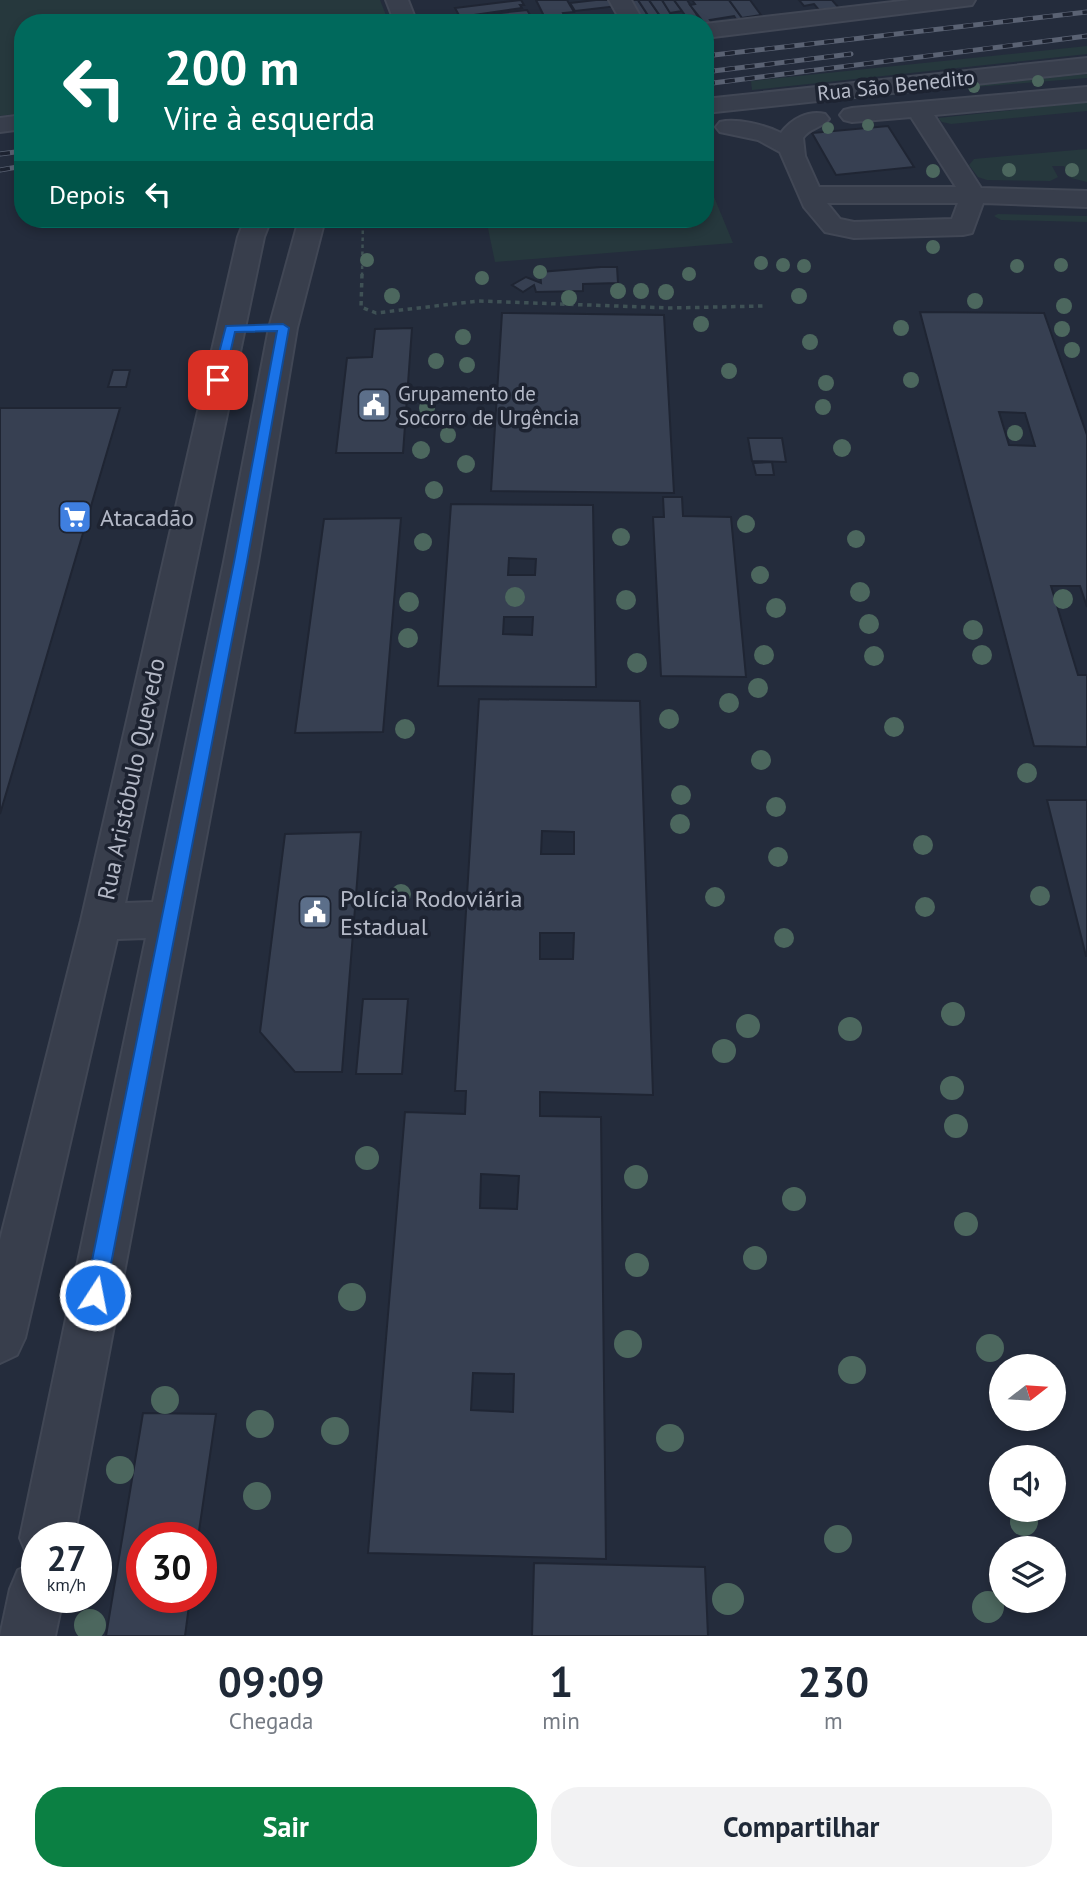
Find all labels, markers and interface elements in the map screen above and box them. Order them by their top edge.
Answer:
text: 200 m [164,35,299,99]
icon: left [49,42,140,133]
street label: Rua São Benedito [816,63,976,107]
text: Vire à esquerda [164,97,375,139]
icon: left [139,175,177,213]
text: Depois [49,178,125,211]
pin [188,350,248,410]
icon: arrive [199,361,237,399]
place label: Grupamento de Socorro de Urgência [398,380,579,431]
public building icon: Grupamento de Socorro de Urgência [355,386,393,424]
supermarket icon: Atacadão [56,498,94,536]
place label: Atacadão [100,502,194,533]
street label: Rua Aristóbulo Quevedo [90,655,172,903]
place label: Polícia Rodoviária Estadual [340,883,522,942]
public building icon: Polícia Rodoviária Estadual [296,893,334,931]
position arrow [58,1258,132,1332]
north arrow [989,1354,1066,1432]
map controls [989,1354,1066,1613]
button: sound [989,1445,1066,1522]
speed limit sign: 30 [126,1522,217,1613]
text: 27 [47,1535,86,1581]
button: layers [989,1536,1066,1613]
text: km/h [47,1573,86,1596]
text: 09:09 [218,1654,324,1709]
text: 1 [549,1654,573,1709]
text: 230 [798,1654,869,1709]
text: Chegada [229,1706,314,1735]
text: min [542,1706,580,1735]
text: m [824,1706,843,1735]
button: Sair [35,1787,537,1867]
button: Compartilhar [551,1787,1052,1867]

